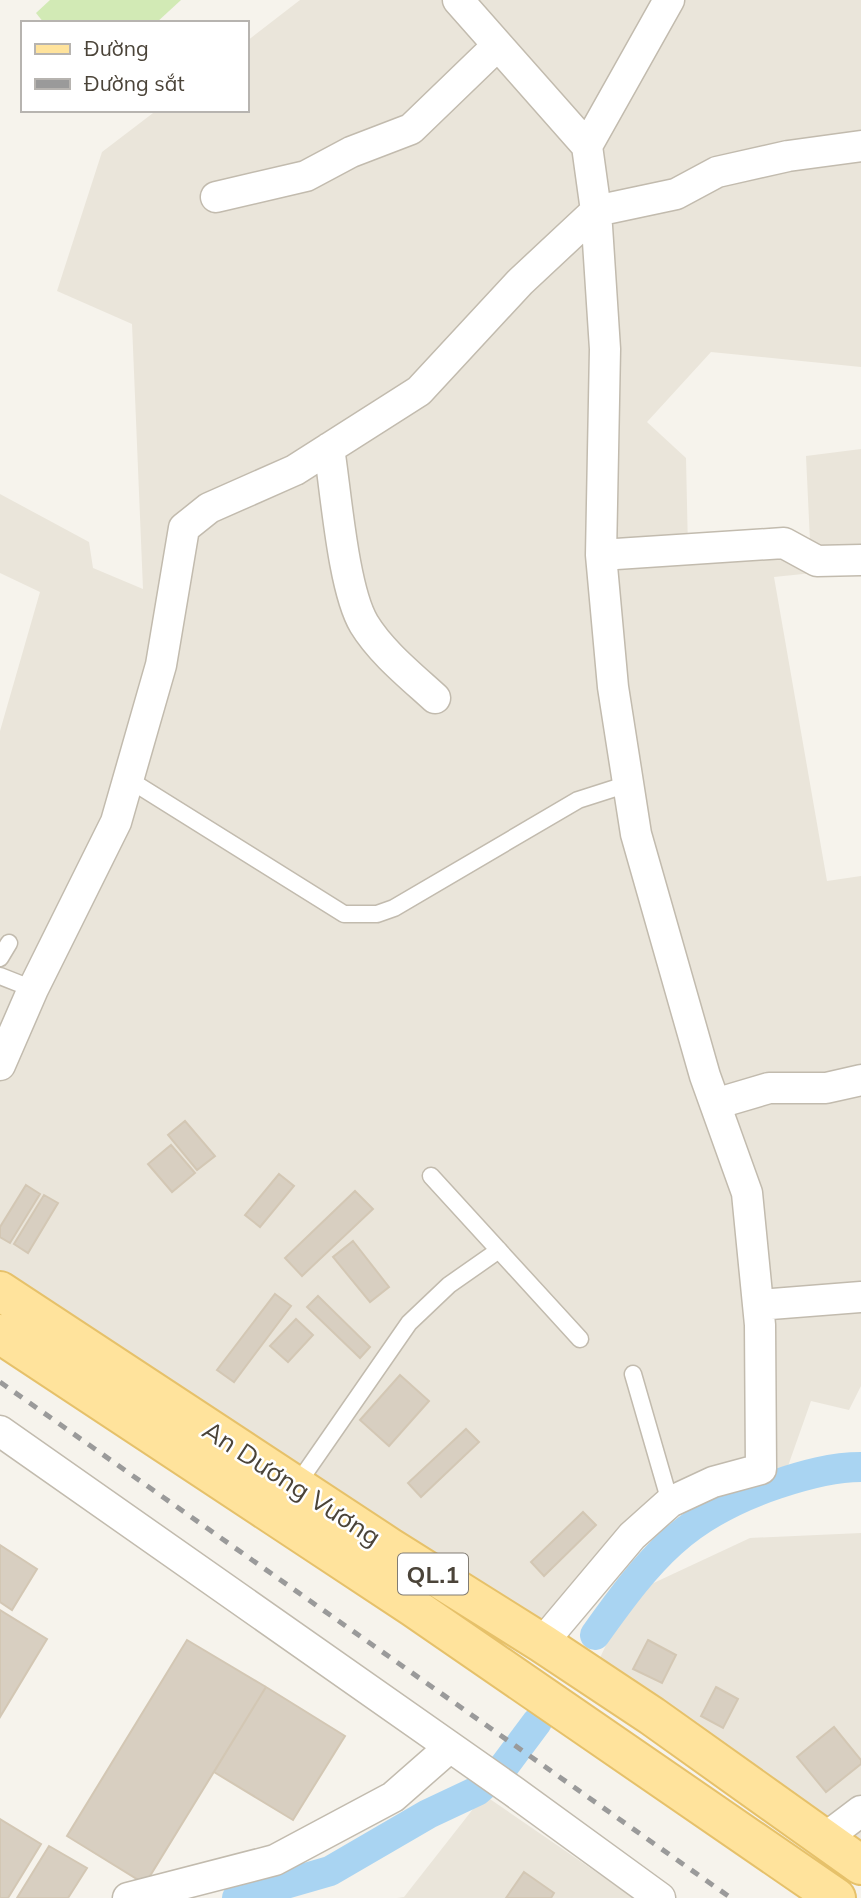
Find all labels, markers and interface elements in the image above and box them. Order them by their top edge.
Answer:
legend [21,21,248,112]
text: Đường [84,35,149,61]
text: Đường sắt [84,70,185,96]
street label: An Dương Vương [197,1413,387,1553]
road number: QL.1 [398,1554,468,1594]

